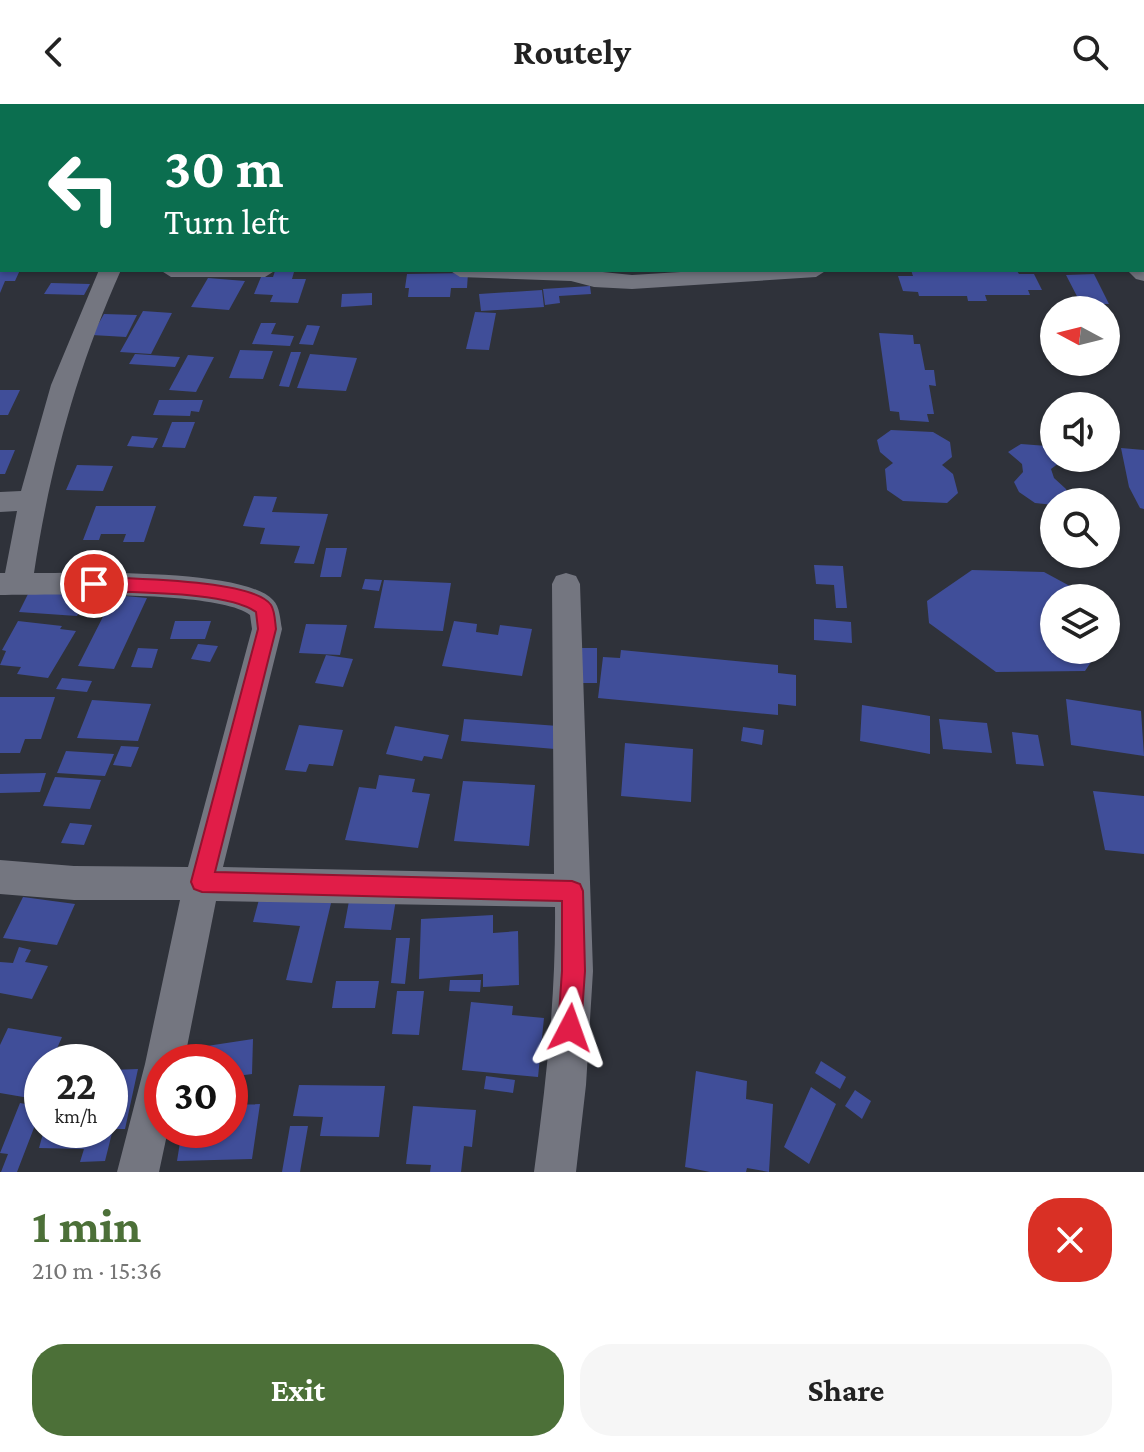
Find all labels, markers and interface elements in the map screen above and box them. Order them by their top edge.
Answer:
icon: back [32,30,76,74]
icon: search [1068,30,1112,74]
text: Routely [513,32,631,72]
icon: left [32,136,136,240]
text: 30 m [164,137,284,199]
text: Turn left [164,202,289,242]
north arrow [1040,296,1120,376]
map controls [1040,296,1120,664]
button: sound [1040,392,1120,472]
button: search [1040,488,1120,568]
pin [60,550,128,618]
icon: arrive [72,562,116,606]
button: layers [1040,584,1120,664]
position arrow [528,986,612,1070]
speed limit sign: 30 [144,1044,248,1148]
text: 22 [56,1063,96,1108]
text: km/h [54,1105,98,1127]
button: close [1028,1198,1112,1282]
text: 1 min [32,1199,141,1252]
text: 210 m · 15:36 [32,1256,162,1285]
button: Exit [32,1344,564,1436]
button: Share [580,1344,1112,1436]

